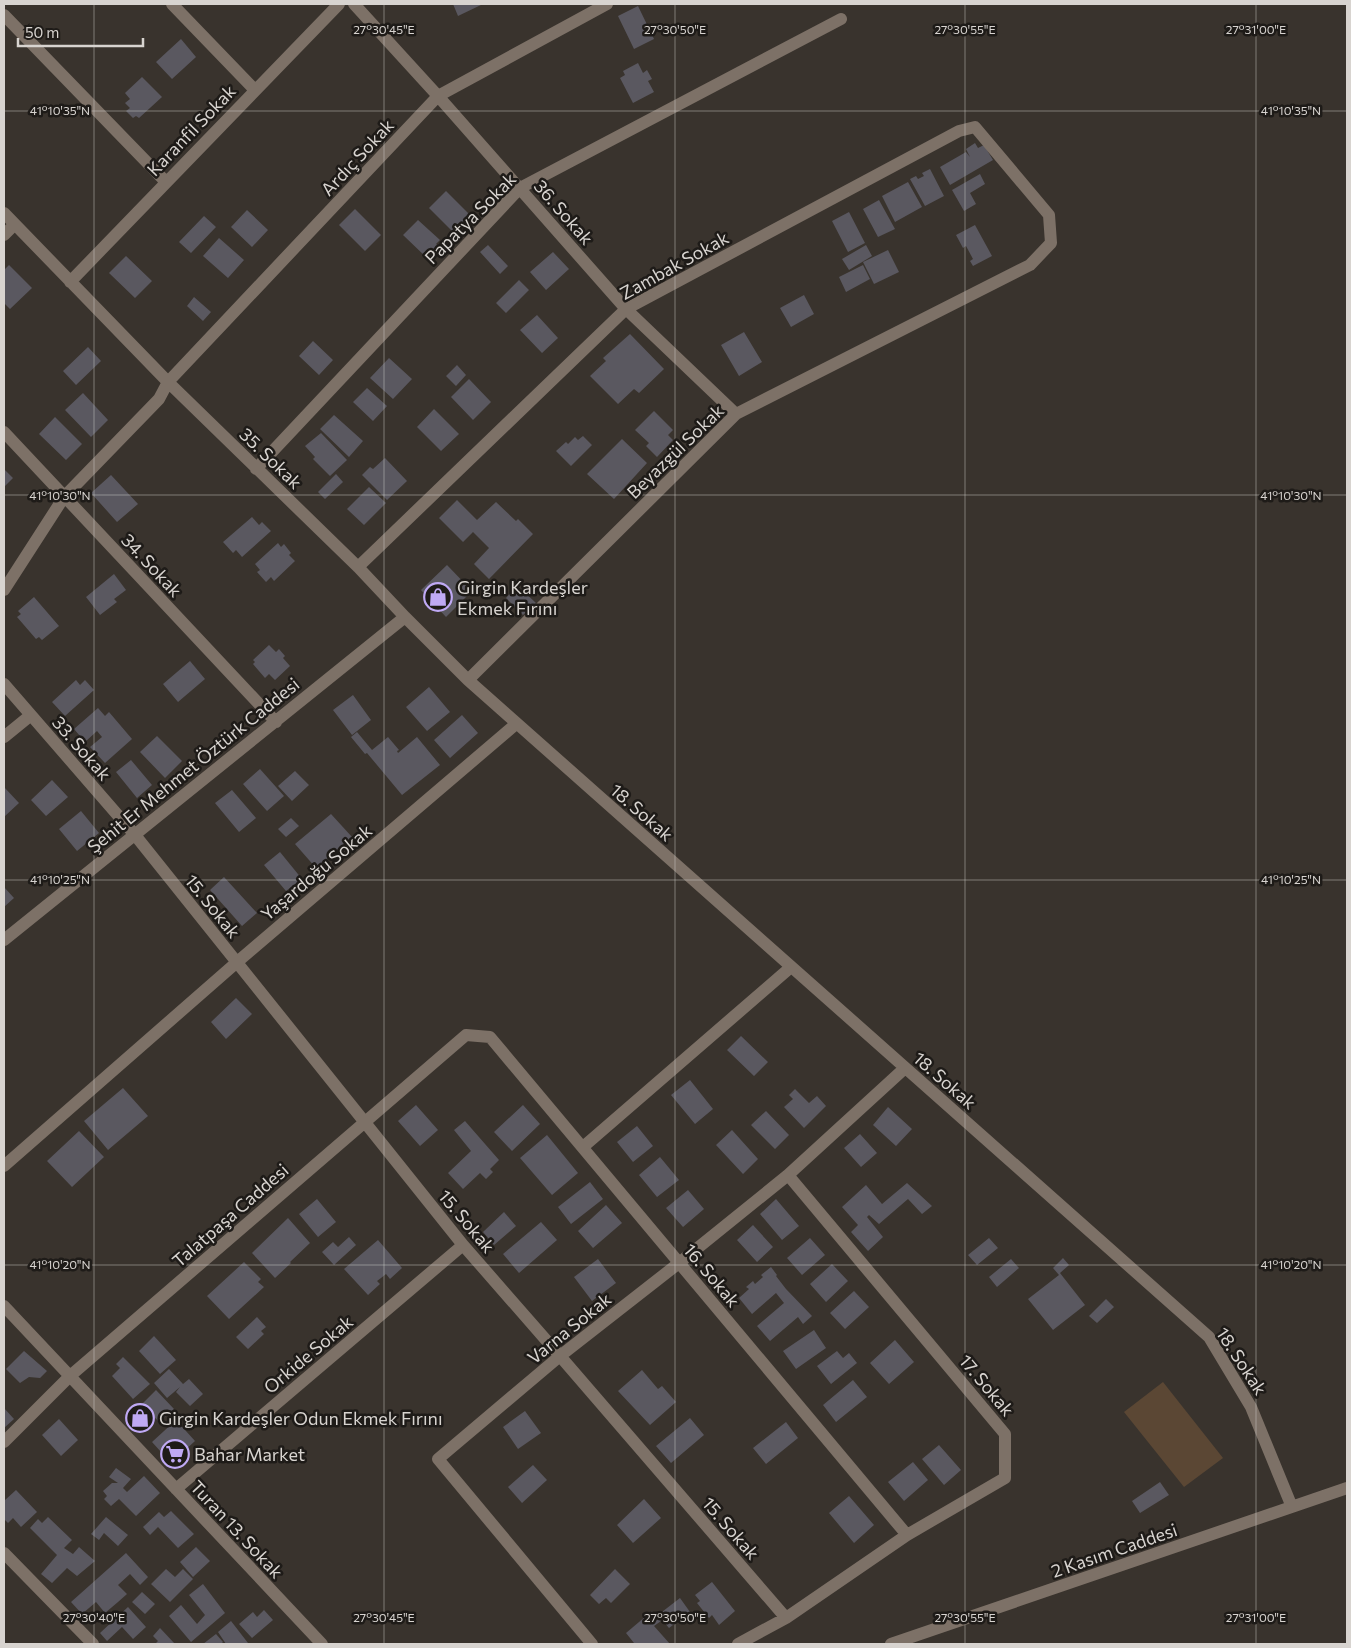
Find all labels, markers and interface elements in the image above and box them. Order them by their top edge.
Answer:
scale bar [18,15,142,47]
text: 27°30'45"E [353,22,415,36]
text: 27°30'50"E [644,22,706,36]
text: 27°30'55"E [934,22,996,36]
text: 27°31'00"E [1226,22,1286,36]
text: 50 m [25,23,59,41]
street label: Karanfil Sokak [142,80,240,180]
text: 41°10'35"N [30,103,90,117]
text: 41°10'35"N [1261,103,1321,117]
street label: Ardıç Sokak [316,114,398,200]
street label: Papatya Sokak [420,167,521,268]
street label: 36. Sokak [530,175,598,249]
street label: Zambak Sokak [616,226,732,304]
street label: Beyazgül Sokak [622,399,728,503]
street label: 35. Sokak [235,423,307,493]
text: 41°10'30"N [29,488,91,502]
text: 41°10'30"N [1260,488,1322,502]
street label: 34. Sokak [117,529,187,602]
place label: Girgin Kardeşler Ekmek Fırını [457,576,588,619]
shop icon: Girgin Kardeşler Ekmek Fırını [423,582,453,612]
street label: Şehit Er Mehmet Öztürk Caddesi [83,673,303,857]
street label: 33. Sokak [48,711,116,785]
street label: 18. Sokak [606,779,678,845]
street label: Yaşardoğu Sokak [256,819,376,925]
street label: 15. Sokak [181,870,246,943]
text: 41°10'25"N [30,872,90,886]
text: 41°10'25"N [1261,872,1321,886]
street label: 18. Sokak [909,1047,981,1113]
street label: Talatpaşa Caddesi [167,1159,293,1271]
street label: 15. Sokak [434,1185,500,1257]
street label: 16. Sokak [679,1239,745,1311]
text: 41°10'20"N [29,1257,91,1271]
text: 41°10'20"N [1260,1257,1322,1271]
street label: Varna Sokak [523,1287,616,1368]
street label: Orkide Sokak [259,1310,357,1398]
street label: 18. Sokak [1212,1323,1272,1399]
street label: 17. Sokak [955,1350,1019,1421]
shop icon: Girgin Kardeşler Odun Ekmek Fırını [125,1403,155,1433]
place label: Girgin Kardeşler Odun Ekmek Fırını [159,1407,443,1429]
supermarket icon: Bahar Market [160,1439,190,1469]
place label: Bahar Market [194,1443,305,1465]
street label: Turan 13. Sokak [186,1475,288,1583]
street label: 15. Sokak [698,1492,764,1564]
street label: 2 Kasım Caddesi [1048,1518,1180,1582]
text: 27°30'40"E [63,1610,125,1624]
text: 27°30'45"E [353,1610,415,1624]
text: 27°30'50"E [644,1610,706,1624]
text: 27°30'55"E [934,1610,996,1624]
text: 27°31'00"E [1226,1610,1286,1624]

